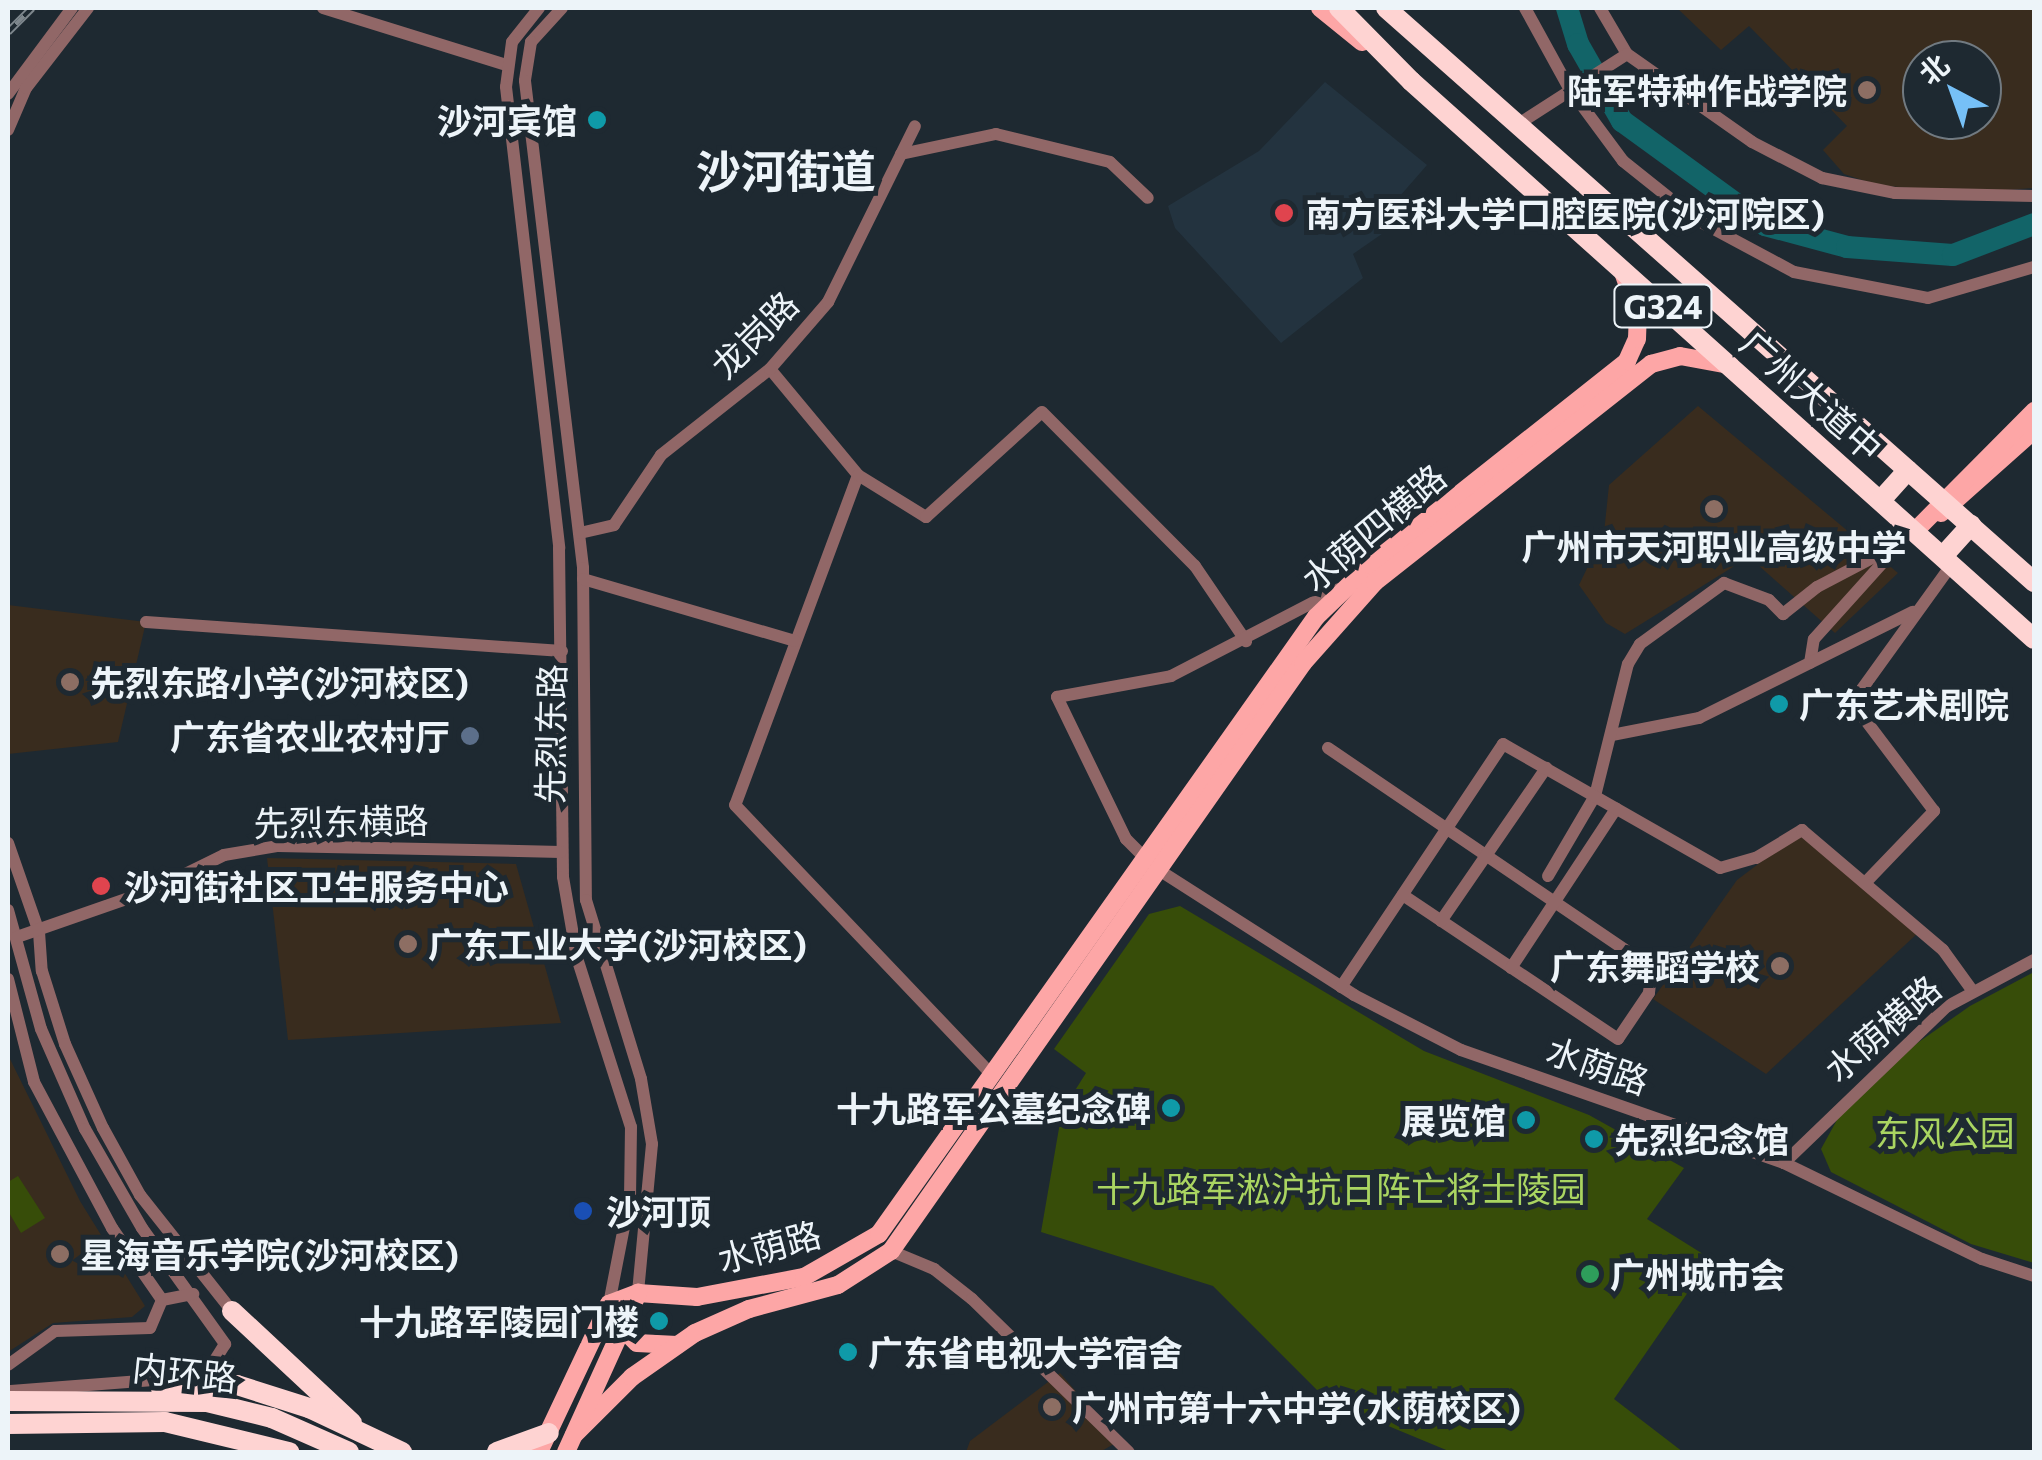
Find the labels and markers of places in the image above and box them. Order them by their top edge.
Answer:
place label: 陆军特种作战学院 [1567,69,1847,111]
marker: 陆军特种作战学院 [1856,79,1878,101]
place label: 沙河宾馆 [437,99,577,141]
marker: 沙河宾馆 [586,109,608,131]
place label: 南方医科大学口腔医院(沙河院区) [1306,192,1825,234]
marker: 南方医科大学口腔医院(沙河院区) [1271,200,1297,226]
marker: 广州市天河职业高级中学 [1703,498,1725,520]
place label: 广州市天河职业高级中学 [1522,525,1906,567]
place label: 先烈东路小学(沙河校区) [90,661,469,703]
marker: 先烈东路小学(沙河校区) [59,671,81,693]
place label: 广东艺术剧院 [1799,683,2009,725]
marker: 广东艺术剧院 [1768,693,1790,715]
place label: 广东省农业农村厅 [170,715,450,757]
marker: 广东省农业农村厅 [459,725,481,747]
place label: 沙河街社区卫生服务中心 [124,865,509,907]
marker: 沙河街社区卫生服务中心 [88,873,114,899]
place label: 广东工业大学(沙河校区) [428,923,807,965]
marker: 广东工业大学(沙河校区) [397,933,419,955]
place label: 广东舞蹈学校 [1550,945,1760,987]
marker: 广东舞蹈学校 [1769,955,1791,977]
place label: 十九路军公墓纪念碑 [836,1087,1151,1129]
marker: 十九路军公墓纪念碑 [1160,1097,1182,1119]
place label: 展览馆 [1401,1099,1506,1141]
marker: 展览馆 [1515,1109,1537,1131]
place label: 先烈纪念馆 [1614,1118,1789,1160]
marker: 先烈纪念馆 [1583,1128,1605,1150]
place label: 沙河顶 [606,1190,711,1232]
marker: 沙河顶 [570,1198,596,1224]
place label: 星海音乐学院(沙河校区) [80,1233,459,1275]
marker: 星海音乐学院(沙河校区) [49,1243,71,1265]
place label: 广州城市会 [1610,1253,1785,1295]
marker: 广州城市会 [1579,1263,1601,1285]
place label: 十九路军陵园门楼 [359,1300,639,1342]
marker: 十九路军陵园门楼 [648,1310,670,1332]
place label: 广东省电视大学宿舍 [868,1331,1183,1373]
marker: 广东省电视大学宿舍 [837,1341,859,1363]
place label: 广州市第十六中学(水荫校区) [1072,1386,1521,1428]
marker: 广州市第十六中学(水荫校区) [1041,1396,1063,1418]

